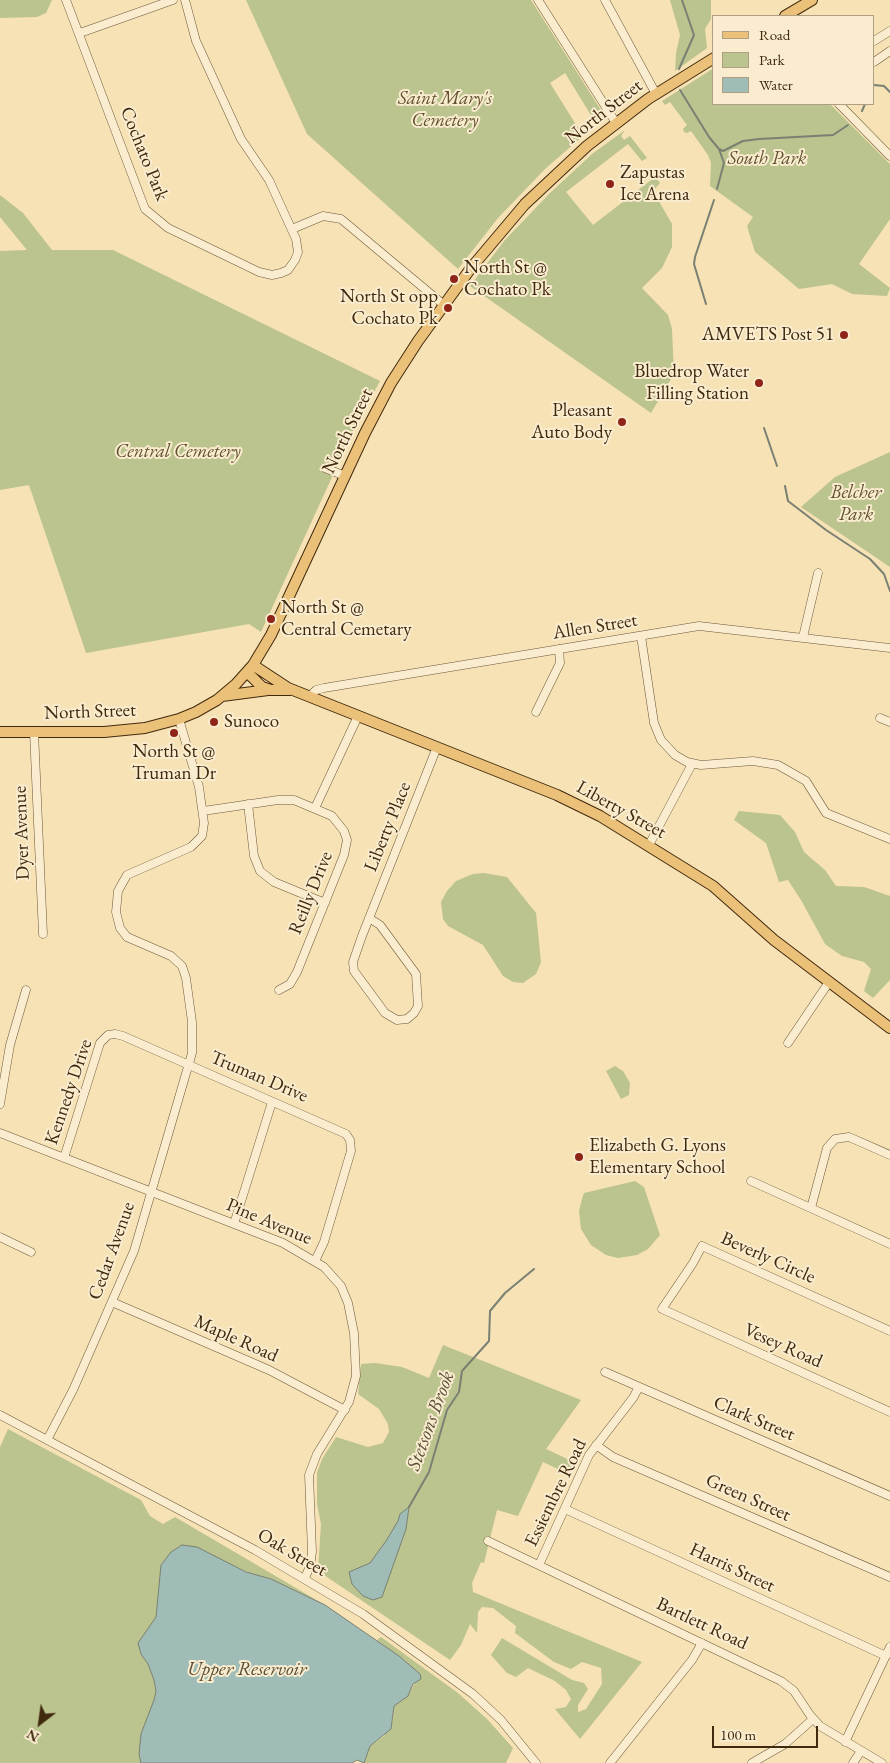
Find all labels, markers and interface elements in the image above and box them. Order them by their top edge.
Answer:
legend [712,15,875,105]
text: Road [759,25,790,44]
text: Park [759,50,785,69]
street label: North Street [561,75,647,149]
text: Water [759,75,793,94]
park label: Saint Mary's Cemetery [398,88,492,132]
street label: Cochato Park [115,104,173,204]
park label: South Park [728,148,806,170]
place label: Zapustas Ice Arena [620,162,690,206]
marker: Zapustas Ice Arena [604,178,616,190]
place label: North St @ Cochato Pk [464,257,551,301]
marker: North St @ Cochato Pk [448,273,460,285]
place label: North St opp Cochato Pk [340,286,438,330]
marker: North St opp Cochato Pk [442,302,454,314]
place label: AMVETS Post 51 [702,324,834,346]
marker: AMVETS Post 51 [838,329,850,341]
place label: Bluedrop Water Filling Station [634,361,749,405]
marker: Bluedrop Water Filling Station [753,377,765,389]
street label: North Street [318,385,378,477]
place label: Pleasant Auto Body [531,400,612,444]
marker: Pleasant Auto Body [616,416,628,428]
park label: Central Cemetery [115,441,241,463]
park label: Belcher Park [831,482,881,526]
place label: North St @ Central Cemetary [281,597,411,641]
street label: Allen Street [551,609,639,645]
marker: North St @ Central Cemetary [265,613,277,625]
street label: North Street [44,699,136,725]
place label: Sunoco [224,711,279,733]
marker: Sunoco [208,716,220,728]
marker: North St @ Truman Dr [168,727,180,739]
place label: North St @ Truman Dr [132,741,216,785]
street label: Liberty Street [572,776,670,844]
street label: Liberty Place [360,779,416,875]
street label: Dyer Avenue [9,786,35,880]
street label: Reilly Drive [284,848,338,938]
street label: Kennedy Drive [40,1036,98,1148]
street label: Truman Drive [207,1046,311,1108]
place label: Elizabeth G. Lyons Elementary School [589,1135,726,1179]
marker: Elizabeth G. Lyons Elementary School [573,1151,585,1163]
street label: Pine Avenue [223,1194,315,1250]
street label: Cedar Avenue [84,1199,140,1303]
street label: Beverly Circle [717,1227,819,1289]
street label: Maple Road [191,1310,281,1368]
street label: Vesey Road [740,1319,826,1373]
water label: Stetsons Brook [402,1368,460,1474]
street label: Clark Street [710,1392,798,1446]
street label: Essiembre Road [520,1435,592,1551]
street label: Green Street [702,1469,794,1527]
street label: Oak Street [253,1524,331,1582]
street label: Harris Street [685,1538,779,1598]
street label: Bartlett Road [653,1593,751,1655]
water label: Upper Reservoir [187,1658,307,1682]
north arrow [15,1698,65,1748]
scale bar [715,1716,821,1748]
text: N [23,1725,42,1747]
text: 100 m [720,1725,756,1744]

